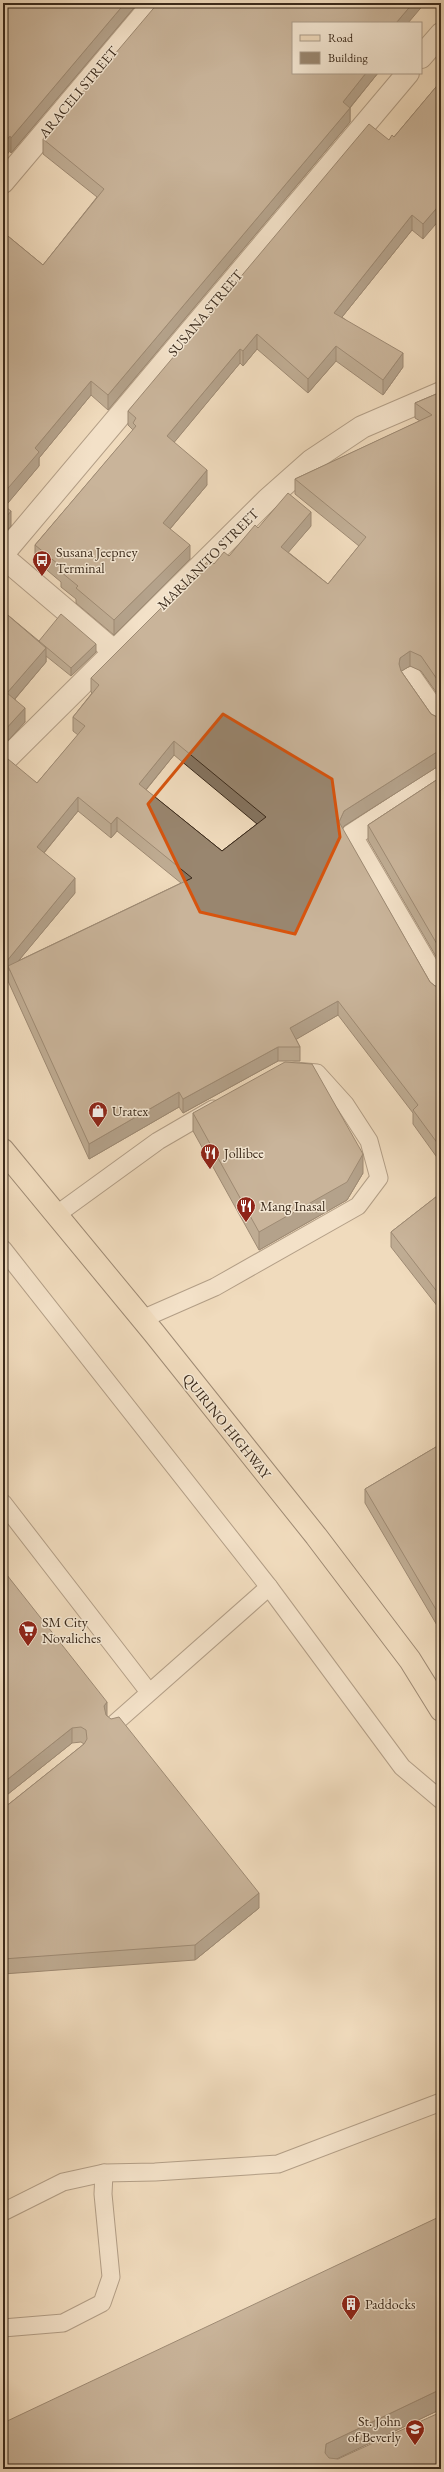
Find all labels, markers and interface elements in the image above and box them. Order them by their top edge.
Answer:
legend [292,22,422,74]
text: Road [328,30,354,46]
street label: ARACELI STREET [34,42,122,142]
text: Building [328,50,369,66]
street label: SUSANA STREET [164,266,247,360]
street label: MARIANITO STREET [153,504,263,614]
place label: Susana Jeepney Terminal [56,543,138,577]
bus stop icon: Susana Jeepney Terminal [31,549,53,577]
shop icon: Uratex [87,1100,109,1128]
place label: Uratex [112,1102,148,1120]
restaurant icon: Jollibee [199,1142,221,1170]
place label: Jollibee [223,1144,264,1162]
restaurant icon: Mang Inasal [235,1195,257,1223]
place label: Mang Inasal [260,1197,326,1215]
street label: QUIRINO HIGHWAY [179,1370,276,1483]
place label: SM City Novaliches [42,1613,101,1647]
supermarket icon: SM City Novaliches [17,1619,39,1647]
building icon: Paddocks [340,2293,362,2321]
place label: Paddocks [365,2295,416,2313]
place label: St. John of Beverly [348,2412,402,2446]
school or university icon: St. John of Beverly [404,2418,426,2446]

